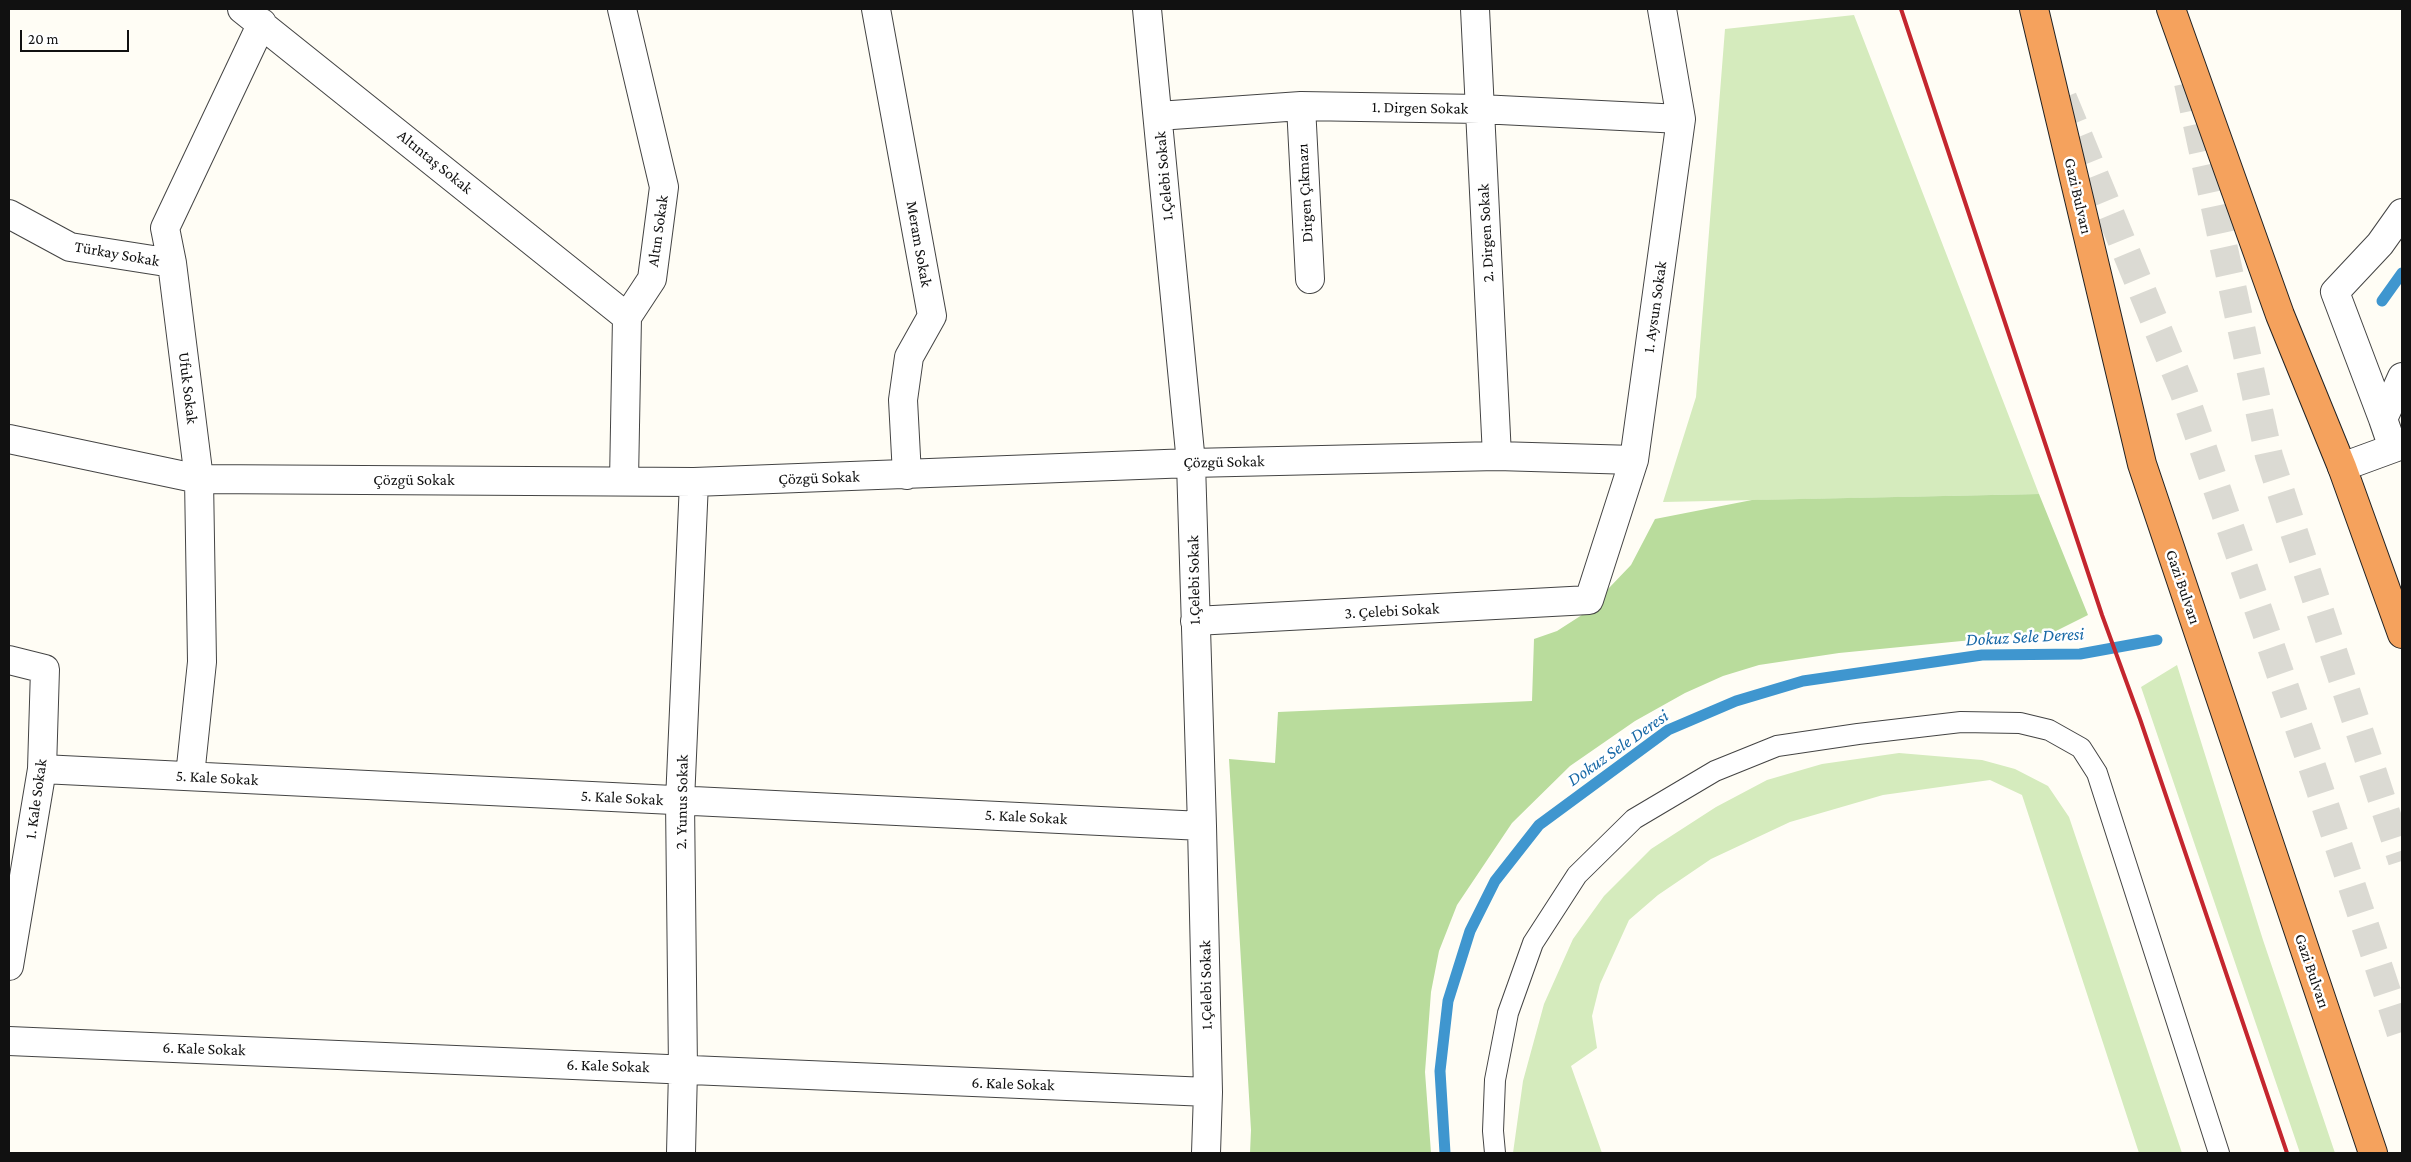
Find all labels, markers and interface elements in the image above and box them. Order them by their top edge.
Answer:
scale bar [22,20,131,52]
text: 20 m [28,31,59,47]
street label: 1. Dirgen Sokak [1372,98,1468,118]
street label: Altıntaş Sokak [393,126,477,198]
street label: 1.Çelebi Sokak [1151,131,1177,221]
street label: Dirgen Çıkmazı [1293,143,1317,243]
street label: Gazi Bulvarı [2060,156,2096,236]
street label: 2. Dirgen Sokak [1474,183,1498,283]
street label: Altın Sokak [643,194,673,268]
street label: Meram Sokak [902,200,936,288]
street label: Türkay Sokak [73,237,161,271]
street label: 1. Aysun Sokak [1639,260,1671,354]
street label: Ufuk Sokak [174,351,202,425]
street label: Çözgü Sokak [1183,452,1265,472]
street label: Çözgü Sokak [778,467,860,489]
street label: Çözgü Sokak [373,470,455,490]
street label: 1.Çelebi Sokak [1184,535,1204,625]
street label: Gazi Bulvarı [2161,547,2205,627]
street label: 3. Çelebi Sokak [1344,599,1440,623]
water label: Dokuz Sele Deresi [1965,623,2085,651]
water label: Dokuz Sele Deresi [1563,705,1673,791]
street label: 2. Yunus Sokak [672,754,692,850]
street label: 1. Kale Sokak [21,758,51,840]
street label: 5. Kale Sokak [175,766,259,790]
street label: 5. Kale Sokak [580,786,664,810]
street label: 5. Kale Sokak [984,805,1068,829]
street label: Gazi Bulvarı [2290,931,2334,1011]
street label: 1.Çelebi Sokak [1196,940,1216,1030]
street label: 6. Kale Sokak [162,1038,246,1060]
street label: 6. Kale Sokak [566,1055,650,1077]
street label: 6. Kale Sokak [971,1073,1055,1095]

